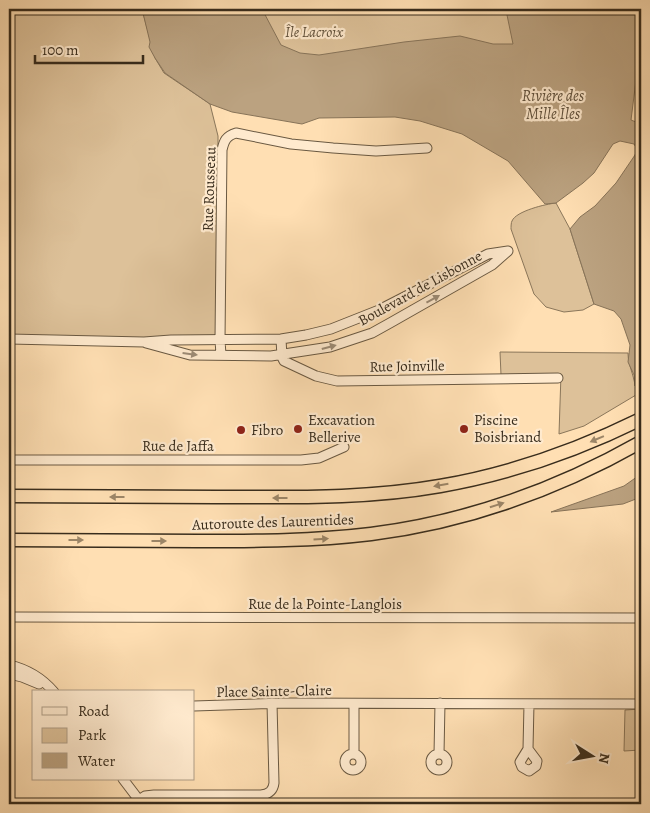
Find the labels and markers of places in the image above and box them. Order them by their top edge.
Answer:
place label: Excavation Bellerive [308,410,375,447]
place label: Piscine Boisbriand [474,410,542,447]
place label: Fibro [251,420,283,440]
marker: Excavation Bellerive [292,423,304,435]
marker: Piscine Boisbriand [458,423,470,435]
marker: Fibro [235,424,247,436]

